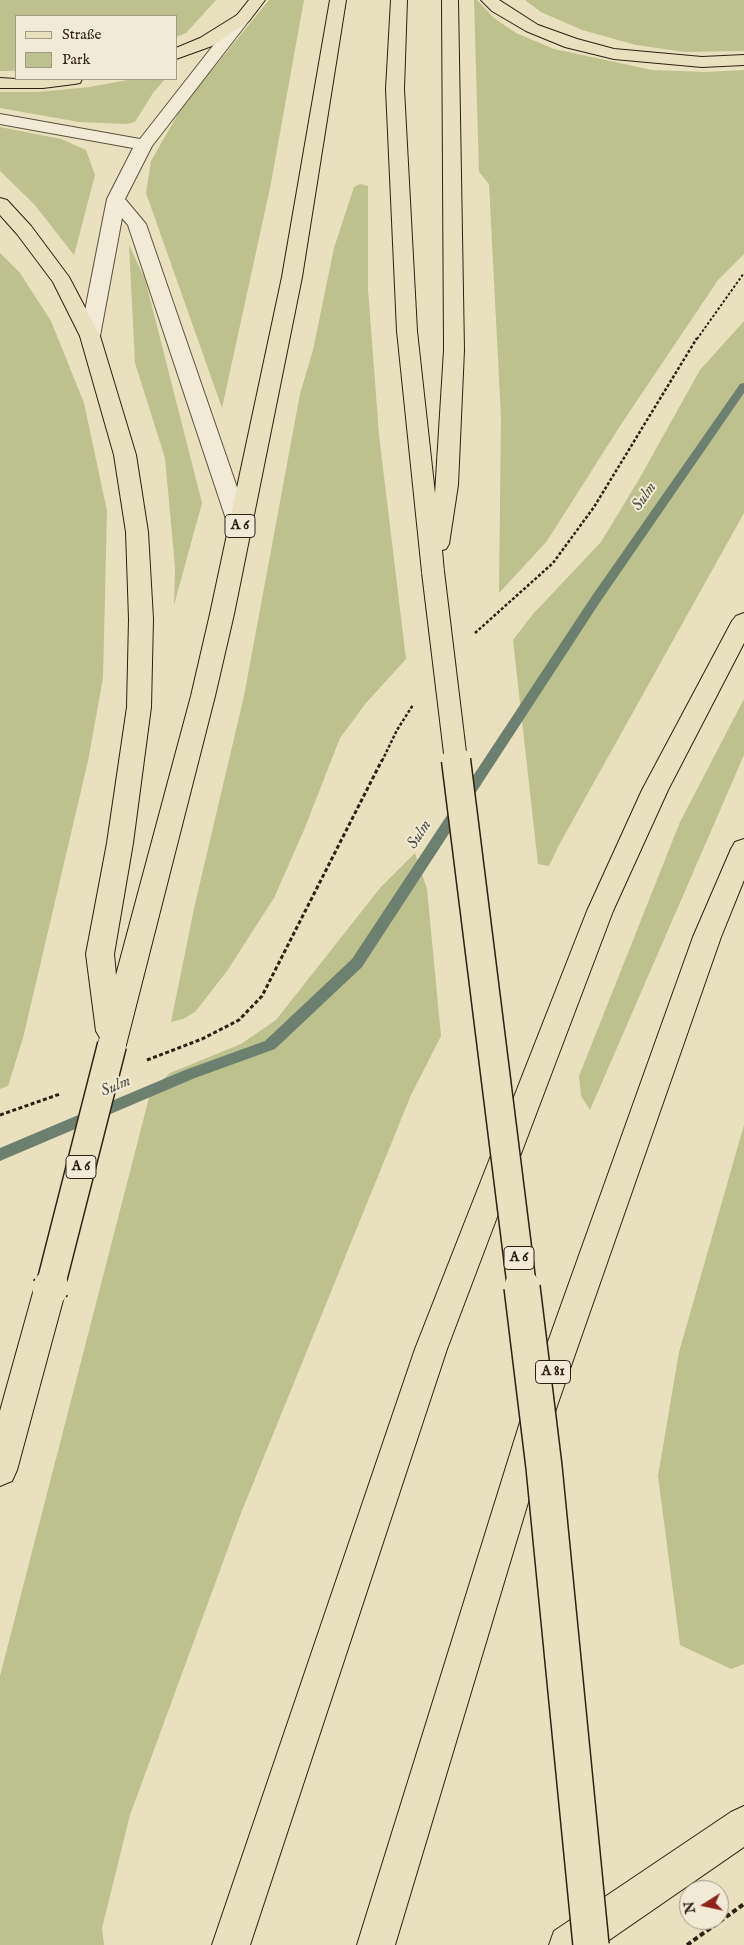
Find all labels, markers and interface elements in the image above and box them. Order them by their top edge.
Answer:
legend [15,15,178,80]
text: Straße [62,25,101,44]
text: Park [62,50,91,69]
water label: Sulm [628,479,662,515]
road number: A 6 [225,514,255,538]
water label: Sulm [404,817,436,853]
water label: Sulm [98,1072,134,1102]
road number: A 6 [66,1156,96,1178]
road number: A 6 [504,1246,534,1270]
road number: A 81 [536,1360,570,1384]
north arrow [679,1880,729,1930]
text: N [680,1900,700,1915]

